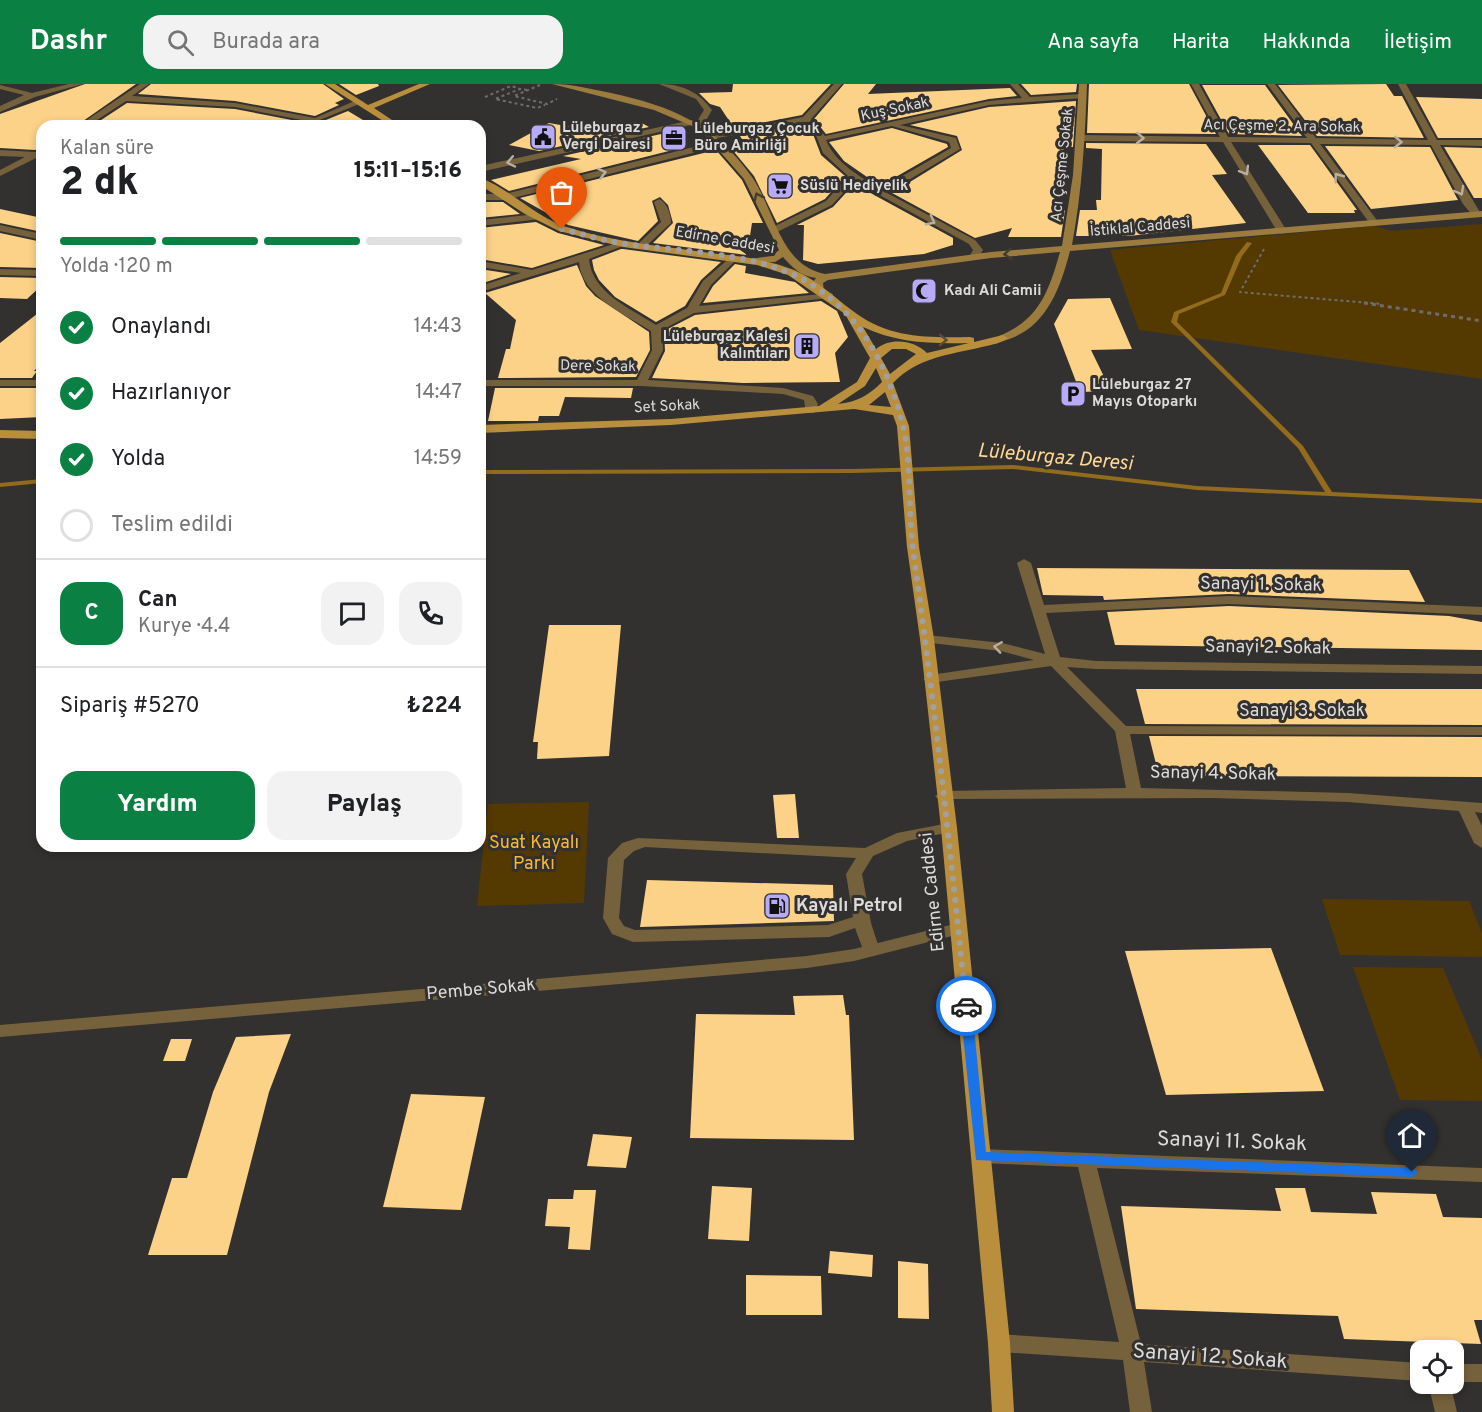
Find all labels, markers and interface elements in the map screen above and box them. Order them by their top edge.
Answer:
search box [143,15,563,69]
text: Dashr [30,24,107,60]
icon: search [164,26,197,59]
text: Burada ara [212,29,320,56]
text: Ana sayfa [1047,29,1139,56]
text: Harita [1172,29,1230,56]
text: Hakkında [1263,29,1351,56]
text: İletişim [1384,29,1452,56]
street label: Kuş Sokak [859,93,931,127]
street label: Acı Çeşme Sokak [1048,107,1078,223]
street label: Acı Çeşme 2. Ara Sokak [1203,116,1361,138]
place label: Lüleburgaz Vergi Dairesi [562,119,650,155]
place label: Lüleburgaz Çocuk Büro Amirliği [694,120,820,156]
public building icon: Lüleburgaz Vergi Dairesi [528,122,558,152]
office icon: Lüleburgaz Çocuk Büro Amirliği [659,123,689,153]
one-way arrow [1136,132,1145,145]
text: Kalan süre [60,136,154,162]
one-way arrow [1394,136,1403,148]
one-way arrow [507,155,517,168]
text: 15:11–15:16 [354,158,462,185]
text: 2 dk [60,160,139,209]
one-way arrow [1237,165,1249,175]
pin [536,167,587,229]
one-way arrow [597,167,607,180]
supermarket icon: Süslü Hediyelik [765,171,795,201]
one-way arrow [1335,172,1346,183]
icon: bag [545,176,578,209]
place label: Süslü Hediyelik [800,177,909,196]
one-way arrow [1453,184,1464,195]
one-way arrow [754,193,766,204]
street label: İstiklal Caddesi [1089,213,1191,242]
one-way arrow [925,214,936,225]
street label: Edirne Caddesi [674,223,776,259]
one-way arrow [1003,247,1013,260]
text: Yolda · 120 m [60,254,173,280]
mosque icon: Kadı Ali Camii [909,276,939,306]
place label: Kadı Ali Camii [944,282,1041,301]
icon: check [60,311,93,344]
text: Onaylandı [111,314,211,341]
text: 14:43 [414,314,462,340]
place label: Lüleburgaz Kalesi Kalıntıları [663,328,788,364]
building icon: Lüleburgaz Kalesi Kalıntıları [792,331,822,361]
one-way arrow [938,333,947,346]
street label: Dere Sokak [560,357,636,377]
place label: Lüleburgaz 27 Mayıs Otoparkı [1092,376,1197,412]
icon: check [60,377,93,410]
parking icon: Lüleburgaz 27 Mayıs Otoparkı [1058,379,1088,409]
text: Hazırlanıyor [111,380,231,407]
text: 14:47 [415,380,462,406]
street label: Set Sokak [633,396,701,418]
water label: Lüleburgaz Deresi [976,438,1135,478]
icon: check [60,443,93,476]
text: Yolda [111,446,165,473]
text: 14:59 [414,446,462,472]
text: Teslim edildi [111,512,233,539]
street label: Sanayi 1. Sokak [1200,572,1322,598]
button: chat [321,582,384,645]
button: phone [399,582,462,645]
text: Can [138,587,177,614]
text: C [84,600,99,627]
text: Kurye · 4.4 [138,614,230,640]
street label: Sanayi 2. Sokak [1205,635,1331,661]
one-way arrow [993,642,1002,654]
text: Sipariş #5270 [60,693,200,720]
text: ₺224 [406,693,462,720]
street label: Sanayi 3. Sokak [1239,700,1365,723]
street label: Sanayi 4. Sokak [1150,761,1276,787]
button: Yardım [60,771,255,840]
button: Paylaş [267,771,462,840]
street label: Edirne Caddesi [915,831,951,953]
park label: Suat Kayalı Parkı [489,832,579,876]
fuel station icon: Kayalı Petrol [762,891,792,921]
place label: Kayalı Petrol [796,895,903,918]
street label: Pembe Sokak [425,974,537,1006]
courier [936,976,996,1036]
icon: car [950,990,983,1023]
pin [1386,1110,1437,1172]
icon: home [1395,1119,1428,1152]
street label: Sanayi 11. Sokak [1156,1126,1308,1158]
street label: Sanayi 12. Sokak [1132,1338,1288,1376]
map controls [1410,1340,1464,1394]
button: locate [1410,1340,1464,1394]

